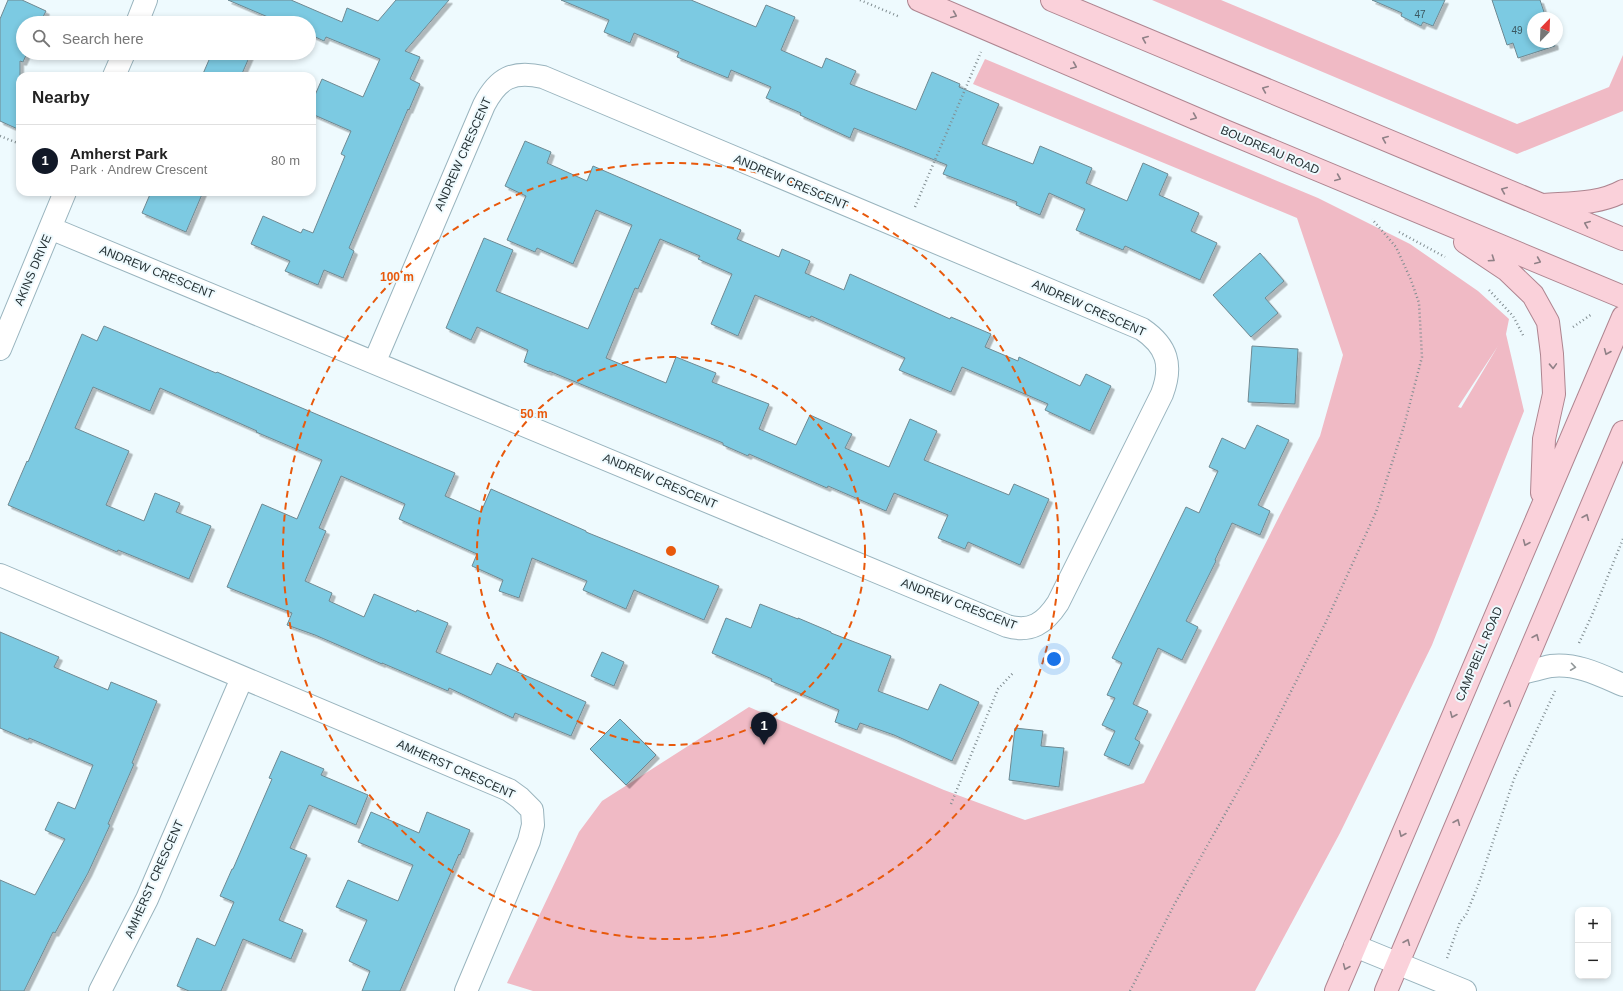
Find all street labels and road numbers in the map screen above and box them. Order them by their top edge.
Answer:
street label: ANDREW CRESCENT [432,95,495,213]
street label: BOUDREAU ROAD [1218,123,1322,177]
street label: ANDREW CRESCENT [732,152,851,213]
street label: AKINS DRIVE [12,232,54,308]
street label: ANDREW CRESCENT [98,243,217,302]
street label: ANDREW CRESCENT [1030,277,1148,340]
street label: ANDREW CRESCENT [601,451,720,512]
street label: ANDREW CRESCENT [899,575,1019,633]
street label: CAMPBELL ROAD [1453,604,1505,703]
street label: AMHERST CRESCENT [395,737,518,802]
street label: AMHERST CRESCENT [122,817,187,940]

